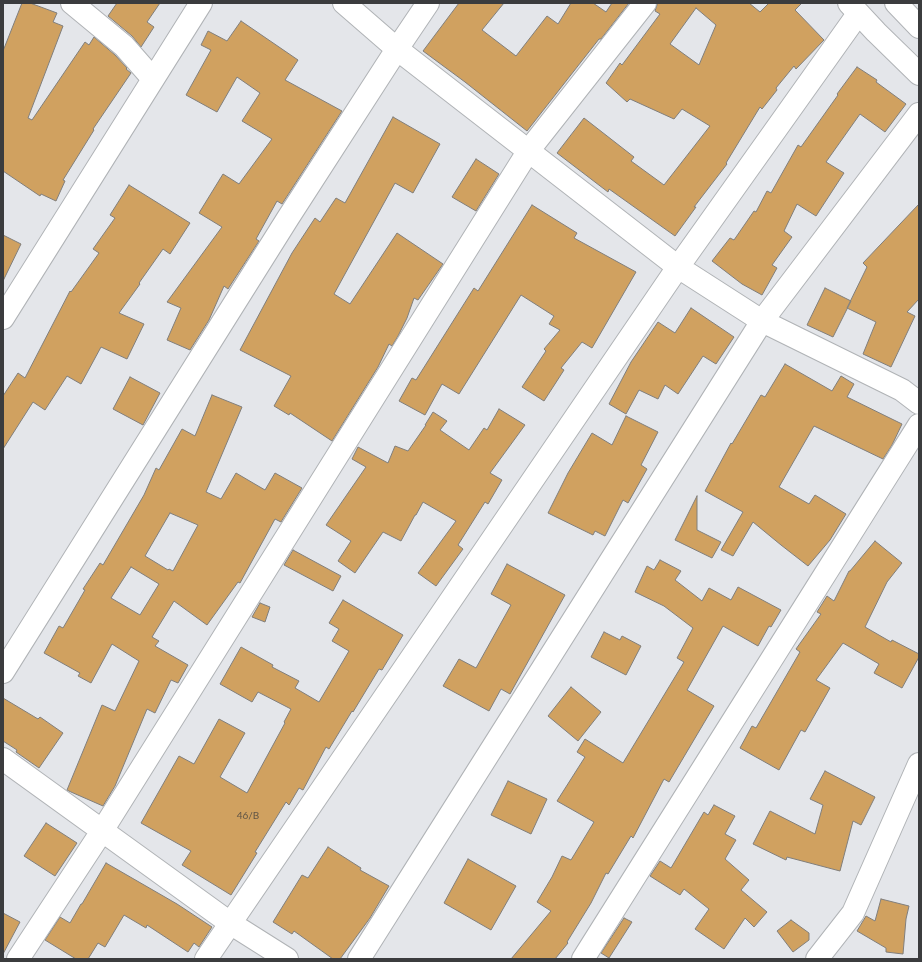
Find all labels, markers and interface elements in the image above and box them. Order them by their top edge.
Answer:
house number: 46/B [237,810,259,822]

